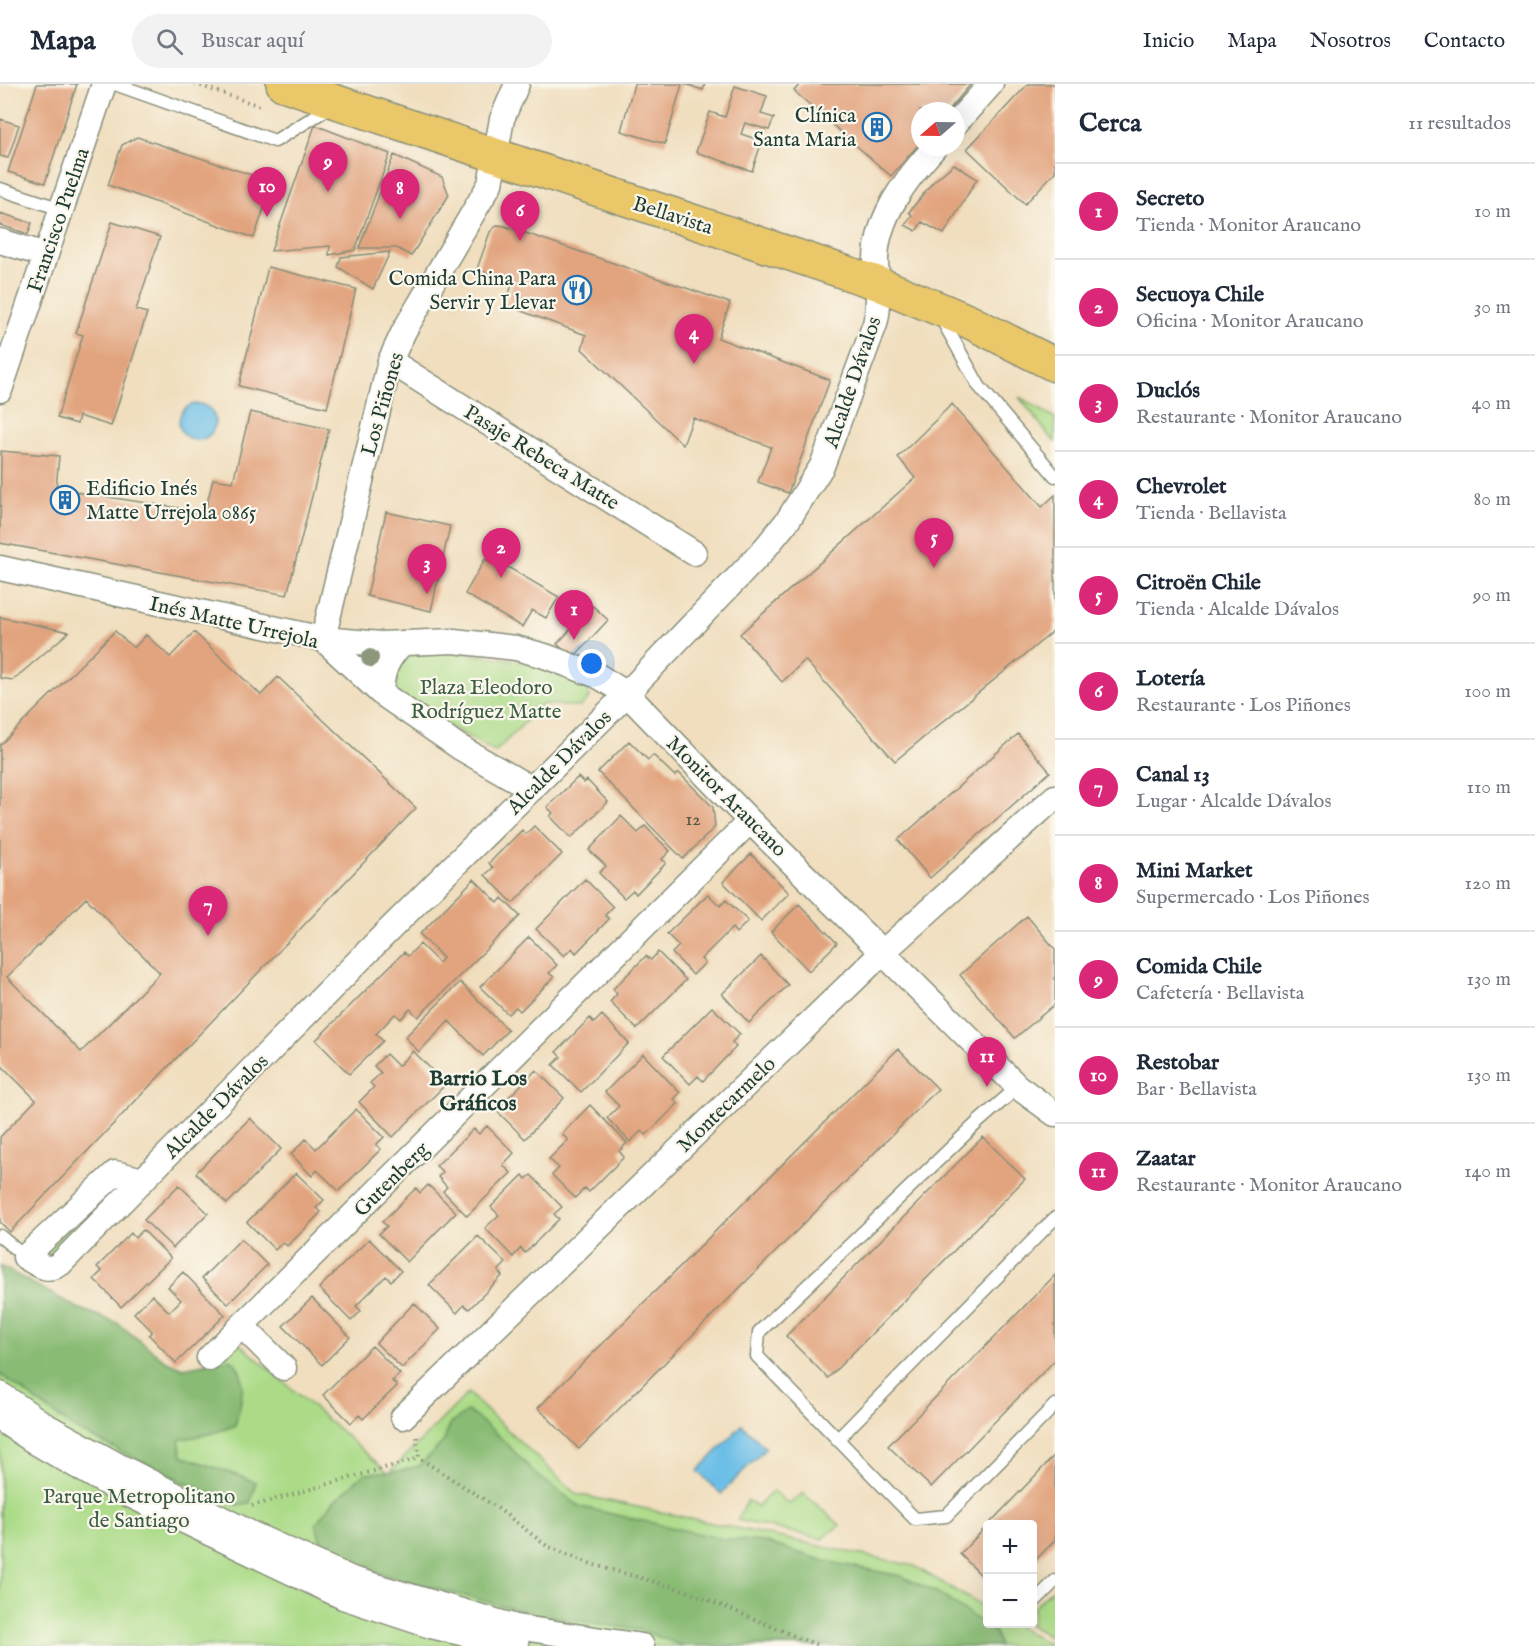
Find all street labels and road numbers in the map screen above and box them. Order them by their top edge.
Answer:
street label: Francisco Puelma [22,144,97,297]
street label: Bellavista [629,191,717,242]
street label: Alcalde Dávalos [818,313,889,453]
street label: Los Piñones [356,349,411,459]
street label: Pasaje Rebeca Matte [458,399,624,517]
street label: Inés Matte Urrejola [147,591,322,656]
street label: Alcalde Dávalos [501,705,618,822]
street label: Monitor Araucano [660,731,792,863]
street label: Alcalde Dávalos [158,1049,275,1166]
street label: Montecarmelo [672,1051,782,1159]
street label: Gutenberg [349,1136,436,1223]

